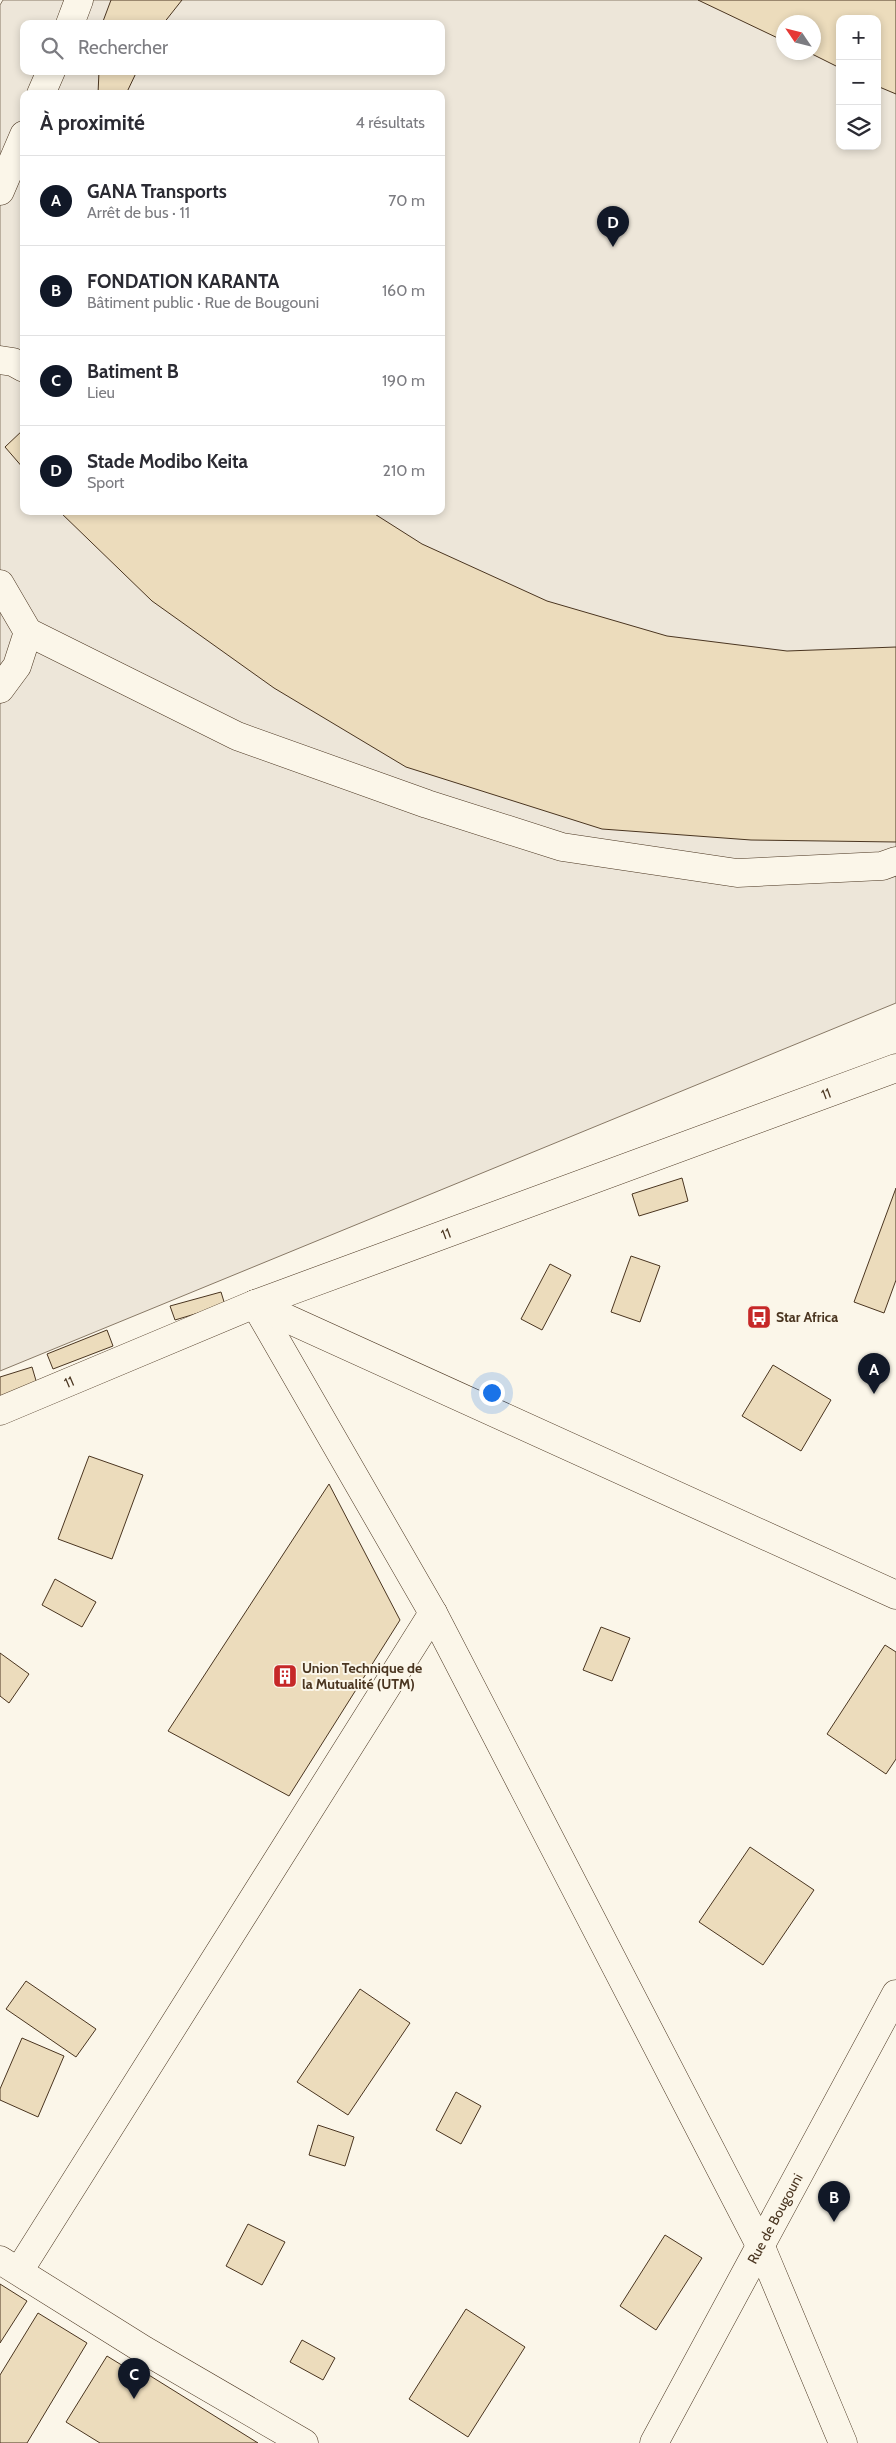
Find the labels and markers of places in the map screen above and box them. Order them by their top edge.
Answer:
pin: D [597,206,629,247]
bus stop icon: Star Africa [746,1304,772,1330]
place label: Star Africa [776,1308,838,1326]
pin: A [858,1353,890,1394]
place label: Union Technique de la Mutualité (UTM) [302,1659,422,1693]
building icon: Union Technique de la Mutualité (UTM) [272,1663,298,1689]
pin: B [818,2181,850,2222]
pin: C [118,2358,150,2399]

